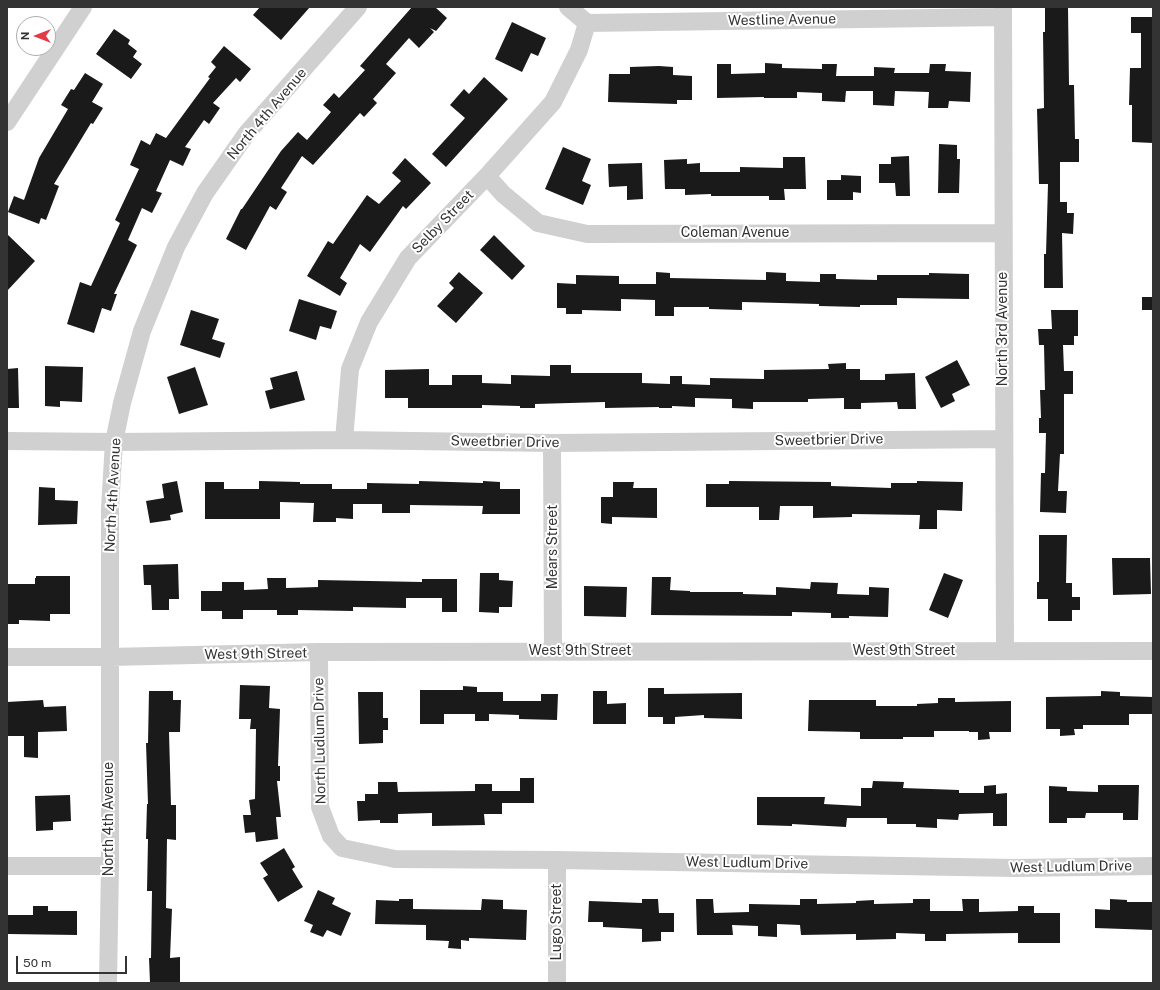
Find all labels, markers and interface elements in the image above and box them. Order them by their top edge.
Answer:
street label: Westline Avenue [728,11,836,29]
north arrow [16,16,56,56]
text: N [19,32,31,40]
street label: North 4th Avenue [224,65,310,163]
street label: Selby Street [409,187,477,257]
street label: Coleman Avenue [681,225,789,241]
street label: North 3rd Avenue [995,272,1011,386]
street label: Sweetbrier Drive [774,431,884,449]
street label: Sweetbrier Drive [450,433,560,451]
street label: North 4th Avenue [102,437,124,553]
street label: Mears Street [545,505,561,589]
street label: West 9th Street [529,643,631,659]
street label: West 9th Street [853,643,955,659]
street label: West 9th Street [204,645,308,663]
street label: North Ludlum Drive [310,678,330,804]
street label: North 4th Avenue [101,762,117,876]
street label: West Ludlum Drive [686,854,808,872]
street label: West Ludlum Drive [1010,858,1132,876]
street label: Lugo Street [549,884,565,960]
scale bar [18,948,129,974]
text: 50 m [23,956,51,970]

